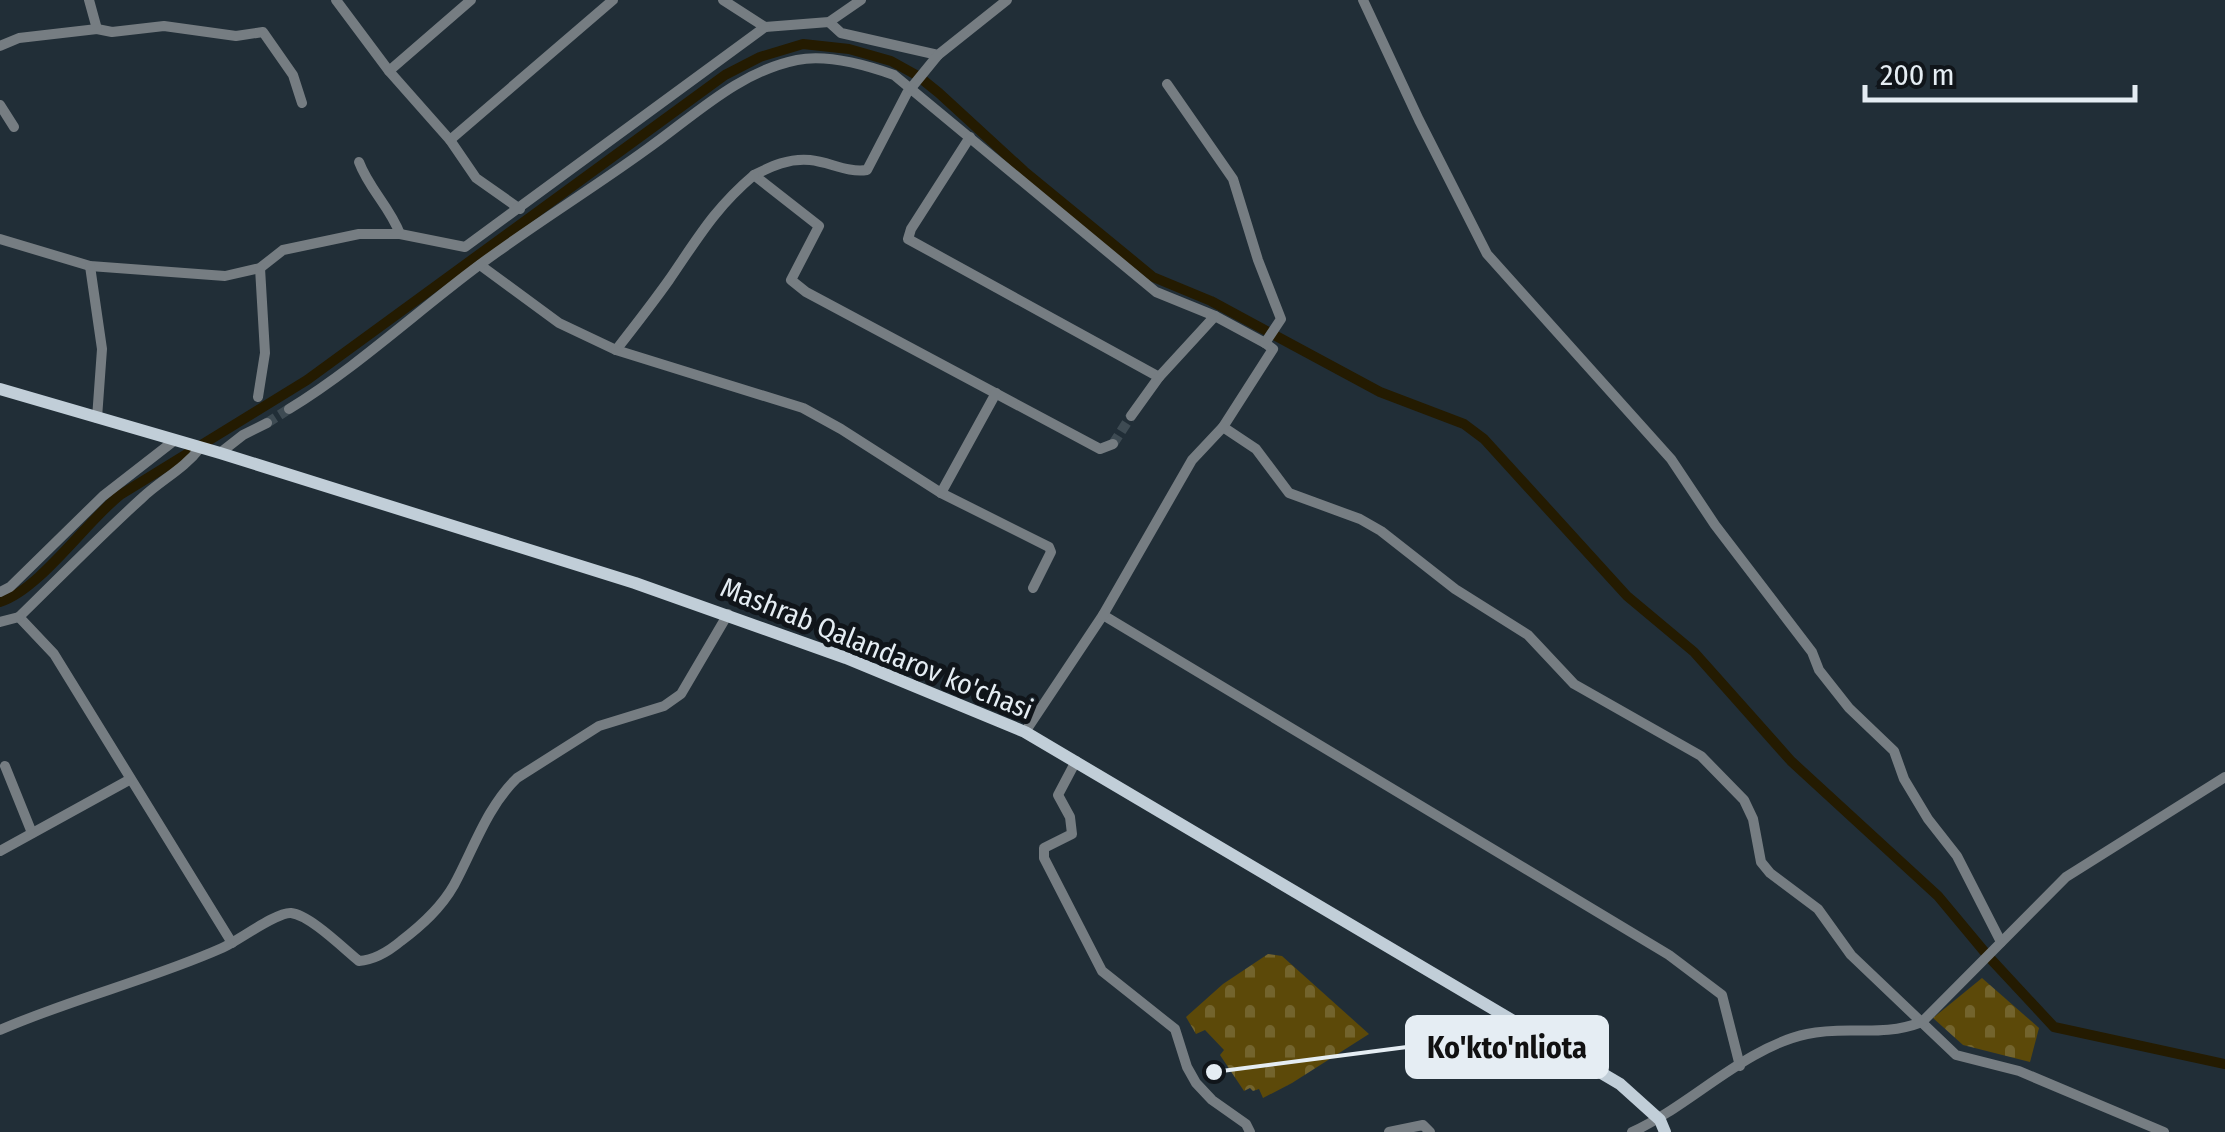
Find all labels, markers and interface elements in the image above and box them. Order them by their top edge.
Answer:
scale bar [1865,40,2135,102]
text: 200 m [1880,57,1955,93]
street label: Mashrab Qalandarov ko'chasi [716,571,1038,726]
callout: Ko'kto'nliota [1407,1017,1607,1077]
text: Ko'kto'nliota [1427,1030,1587,1066]

